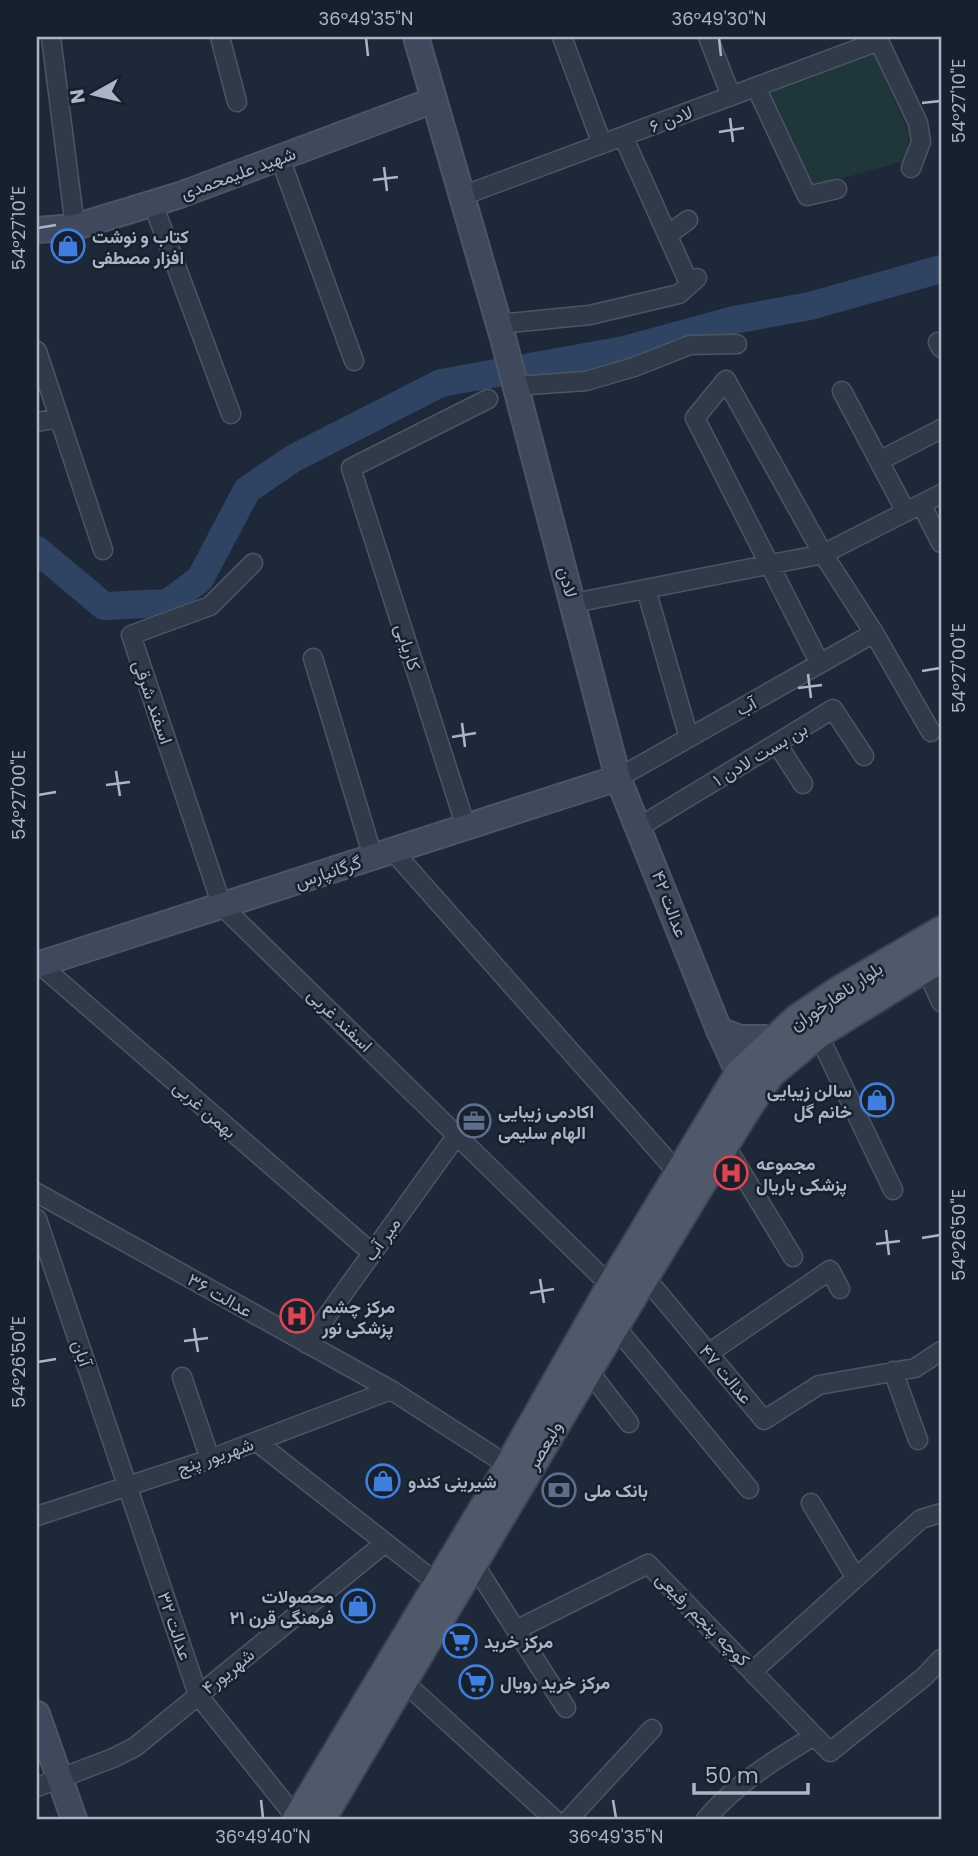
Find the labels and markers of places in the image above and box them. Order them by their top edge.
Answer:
place label: کتاب و نوشت افزار مصطفی [92,224,189,270]
shop icon: کتاب و نوشت افزار مصطفی [49,227,87,265]
place label: سالن زیبایی خانم گل [767,1078,852,1124]
shop icon: سالن زیبایی خانم گل [858,1081,896,1119]
place label: اکادمی زیبایی الهام سلیمی [498,1099,594,1145]
office icon: اکادمی زیبایی الهام سلیمی [455,1102,493,1140]
place label: مجموعه پزشکی باریال [756,1151,847,1197]
hospital icon: مجموعه پزشکی باریال [712,1154,750,1192]
place label: مرکز چشم پزشکی نور [321,1294,396,1340]
hospital icon: مرکز چشم پزشکی نور [278,1297,316,1335]
shop icon: شیرینی کندو [364,1462,402,1500]
place label: شیرینی کندو [408,1469,497,1494]
bank icon: بانک ملی [540,1471,578,1509]
place label: بانک ملی [584,1478,648,1503]
place label: محصولات فرهنگی قرن ۲۱ [230,1584,334,1630]
shop icon: محصولات فرهنگی قرن ۲۱ [339,1587,377,1625]
supermarket icon: مرکز خرید [441,1622,479,1660]
place label: مرکز خرید [484,1629,553,1654]
supermarket icon: مرکز خرید رویال [457,1663,495,1701]
place label: مرکز خرید رویال [500,1670,611,1695]

